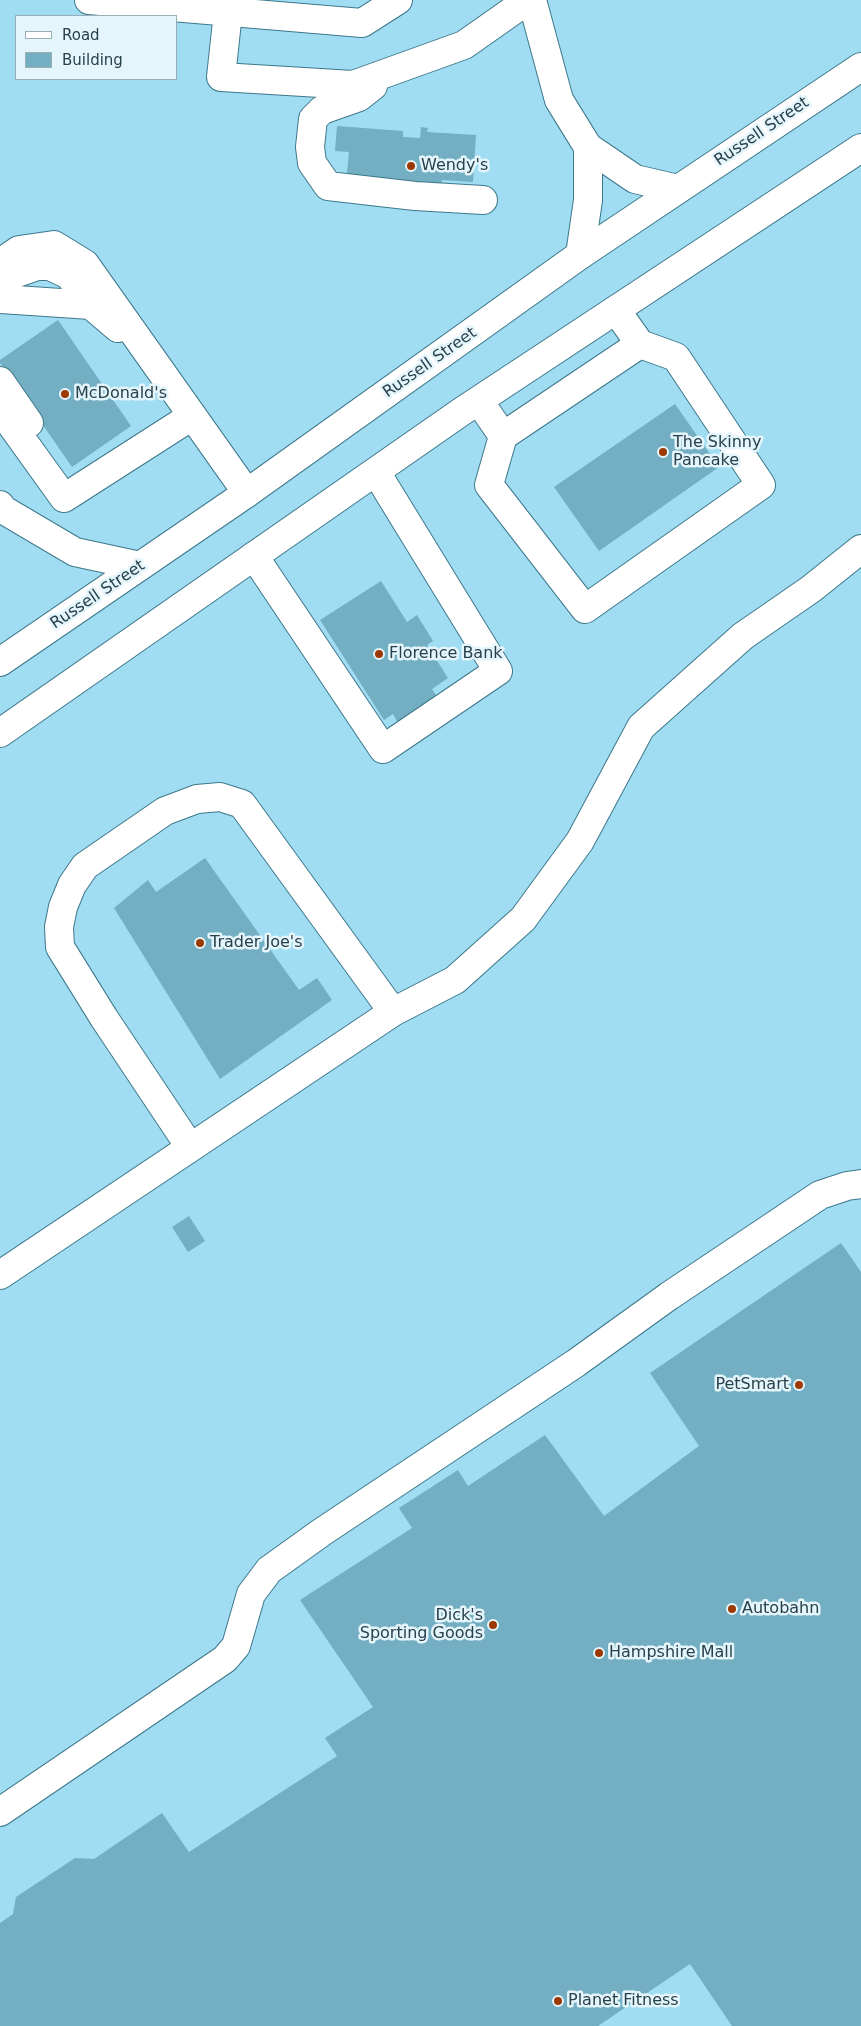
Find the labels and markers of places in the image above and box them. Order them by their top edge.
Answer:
place label: Wendy's [421,156,488,176]
marker: Wendy's [405,160,417,172]
place label: McDonald's [75,384,167,404]
marker: McDonald's [59,388,71,400]
place label: The Skinny Pancake [673,433,761,471]
marker: The Skinny Pancake [657,446,669,458]
place label: Florence Bank [389,644,503,664]
marker: Florence Bank [373,648,385,660]
place label: Trader Joe's [210,933,303,953]
marker: Trader Joe's [194,937,206,949]
place label: PetSmart [715,1375,789,1395]
marker: PetSmart [793,1379,805,1391]
place label: Autobahn [742,1599,819,1619]
marker: Autobahn [726,1603,738,1615]
place label: Dick's Sporting Goods [360,1606,483,1644]
marker: Dick's Sporting Goods [487,1619,499,1631]
place label: Hampshire Mall [609,1643,733,1663]
marker: Hampshire Mall [593,1647,605,1659]
place label: Planet Fitness [568,1991,679,2011]
marker: Planet Fitness [552,1995,564,2007]

